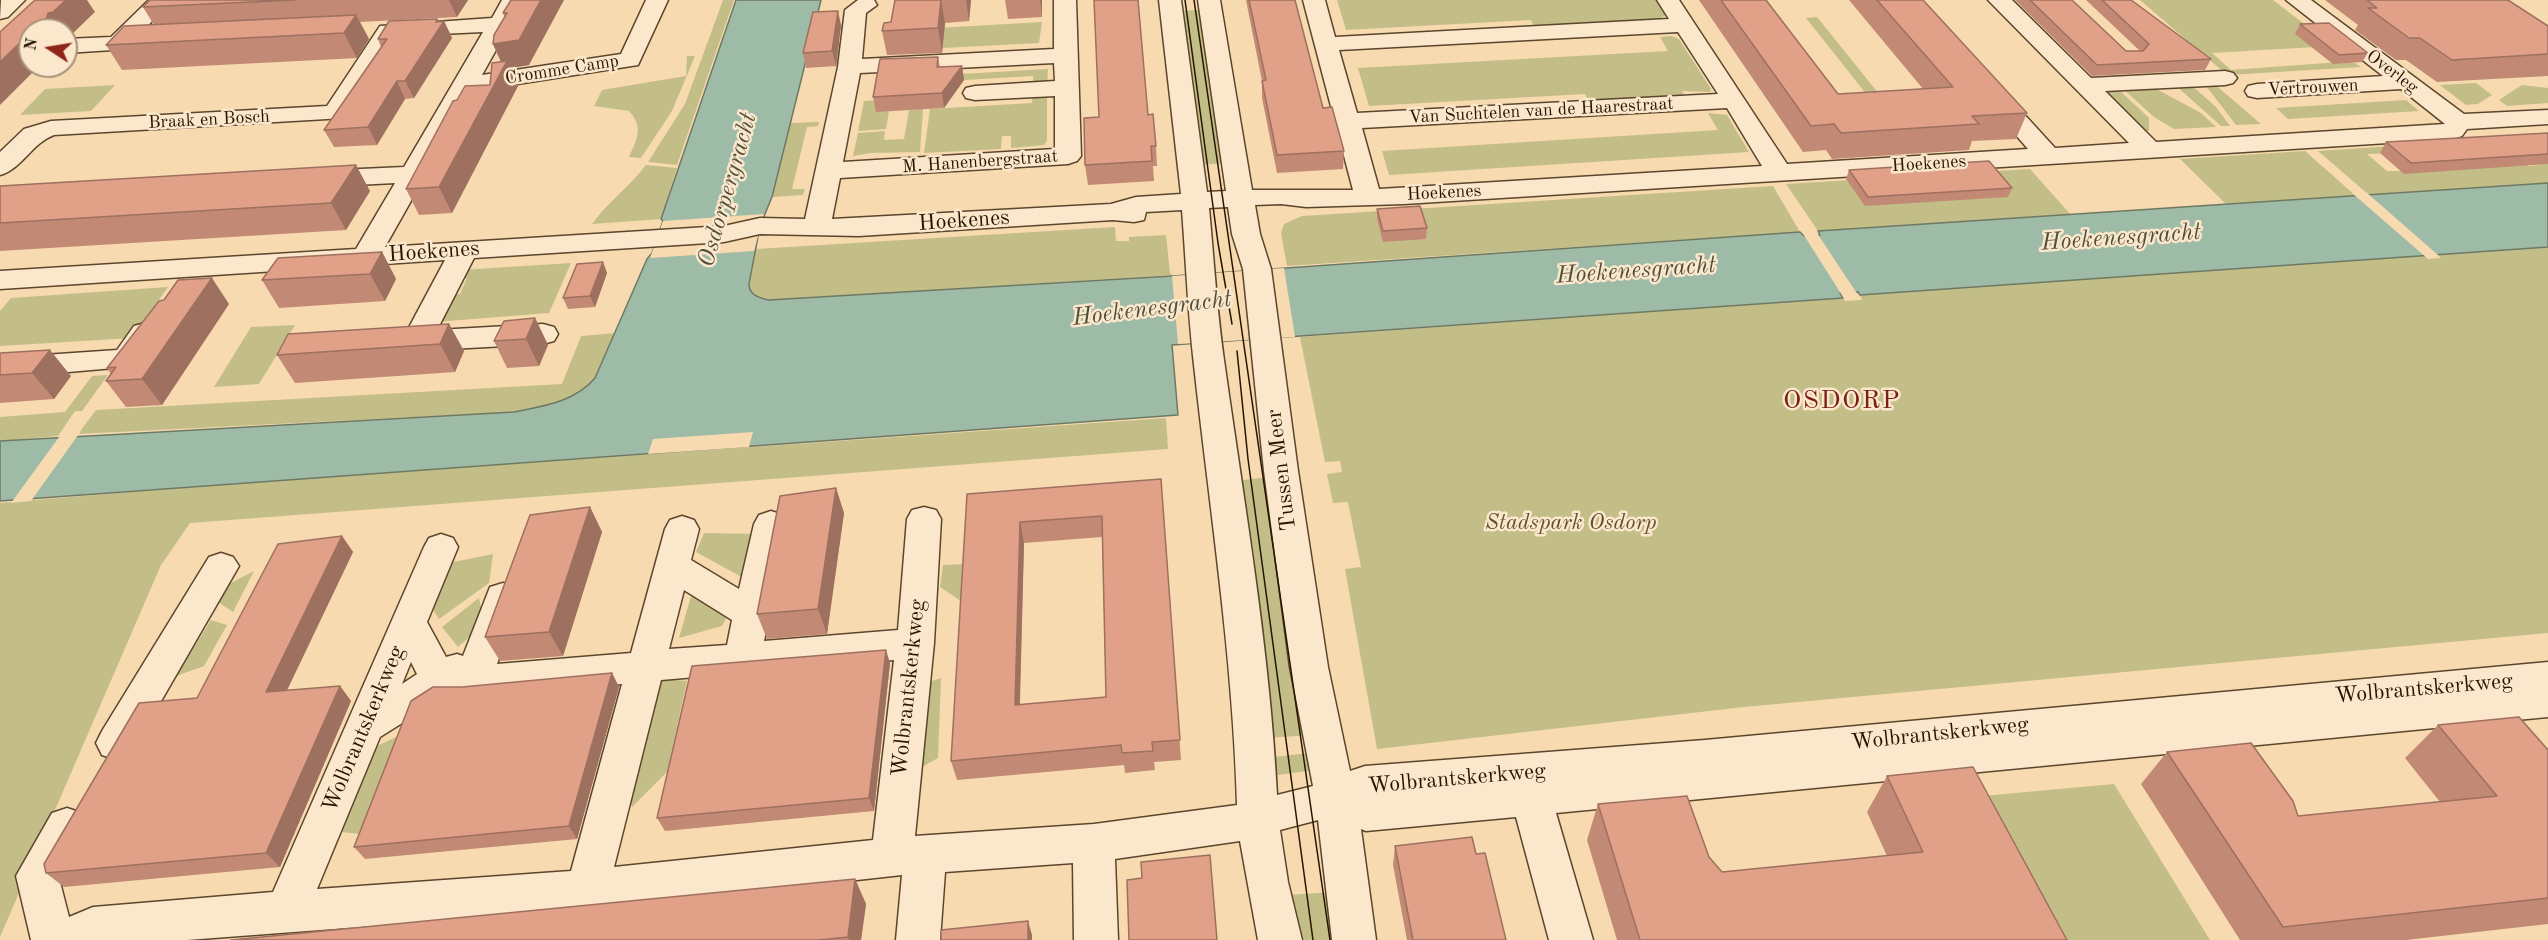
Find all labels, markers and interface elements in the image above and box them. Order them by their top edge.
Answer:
north arrow [18,18,78,78]
text: N [23,37,41,52]
street label: Overleg [2362,45,2422,99]
street label: Cromme Camp [504,50,620,90]
street label: Vertrouwen [2267,75,2359,101]
street label: Van Suchtelen van de Haarestraat [1408,93,1674,129]
street label: Braak en Bosch [148,106,270,134]
water label: Osdorpergracht [692,110,764,270]
street label: M. Hanenbergstraat [901,146,1059,178]
street label: Hoekenes [1891,151,1967,177]
street label: Hoekenes [1406,180,1482,206]
street label: Hoekenes [917,205,1011,237]
water label: Hoekenesgracht [2040,218,2202,258]
street label: Hoekenes [387,236,481,268]
water label: Hoekenesgracht [1555,251,1717,291]
water label: Hoekenesgracht [1071,285,1233,333]
district label: OSDORP [1783,385,1901,417]
street label: Tussen Meer [1261,408,1303,532]
park label: Stadspark Osdorp [1485,510,1657,536]
street label: Wolbrantskerkweg [887,598,931,778]
street label: Wolbrantskerkweg [317,642,411,816]
street label: Wolbrantskerkweg [2334,668,2514,710]
street label: Wolbrantskerkweg [1850,712,2030,756]
street label: Wolbrantskerkweg [1367,758,1547,800]

